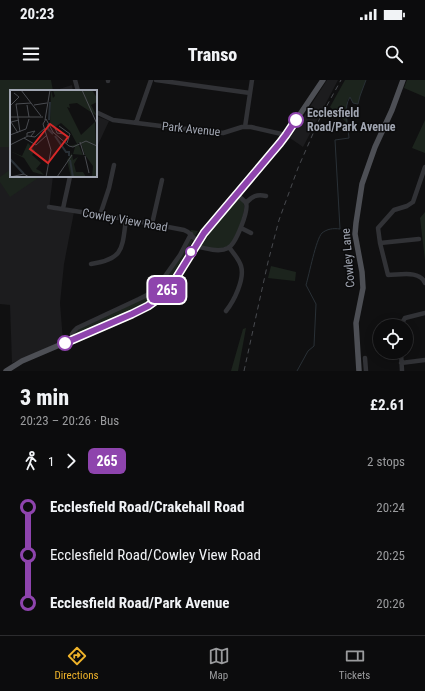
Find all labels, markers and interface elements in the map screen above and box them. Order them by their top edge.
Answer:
text: 20:23 [20,5,54,23]
icon: menu [20,43,42,65]
icon: search [383,43,405,65]
text: Transo [188,44,237,65]
inset map [10,90,97,177]
place label: Ecclesfield Road/Park Avenue [307,106,396,134]
marker: Ecclesfield Road/Park Avenue [288,112,304,128]
street label: Park Avenue [161,119,221,139]
street label: Cowley View Road [81,206,169,234]
street label: Cowley Lane [338,227,358,288]
unlabelled marker [185,246,197,258]
line badge: 265 [144,277,190,303]
text: 265 [156,282,178,298]
map controls [373,319,413,359]
button: locate [373,319,413,359]
unlabelled marker [57,335,73,351]
text: 3 min [20,385,69,410]
text: £2.61 [370,396,405,414]
text: 20:23 – 20:26 · Bus [20,413,119,428]
icon: walk [20,450,42,472]
icon: forward [60,450,82,472]
text: 265 [96,453,118,469]
text: 1 [48,454,54,469]
text: 2 stops [367,454,405,469]
text: Ecclesfield Road/Crakehall Road [50,498,244,516]
text: 20:24 [376,500,405,515]
text: Ecclesfield Road/Cowley View Road [50,546,261,564]
text: 20:25 [376,548,405,563]
text: Ecclesfield Road/Park Avenue [50,594,230,612]
text: 20:26 [376,596,405,611]
tab: Directions [55,645,99,682]
tab: Map [208,645,230,682]
tab: Tickets [339,645,370,682]

